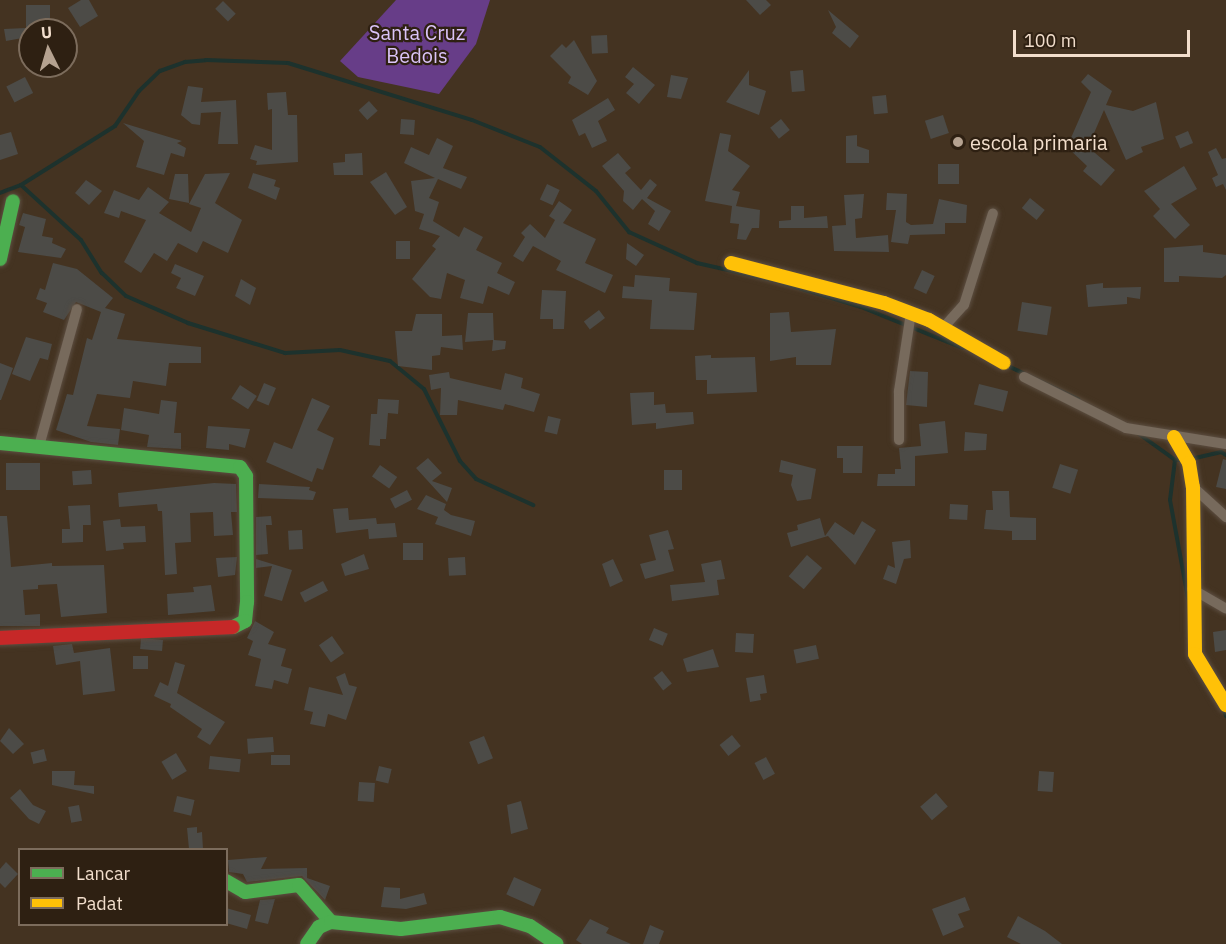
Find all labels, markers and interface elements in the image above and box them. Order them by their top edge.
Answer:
north arrow [18,18,78,78]
scale bar [1016,18,1193,56]
park label: Santa Cruz Bedois [369,21,465,68]
text: U [40,22,53,43]
text: 100 m [1024,29,1076,52]
place label: escola primaria [970,130,1108,154]
marker: escola primaria [951,135,965,149]
legend [18,848,228,926]
text: Lancar [76,862,130,885]
text: Padat [76,892,123,915]

